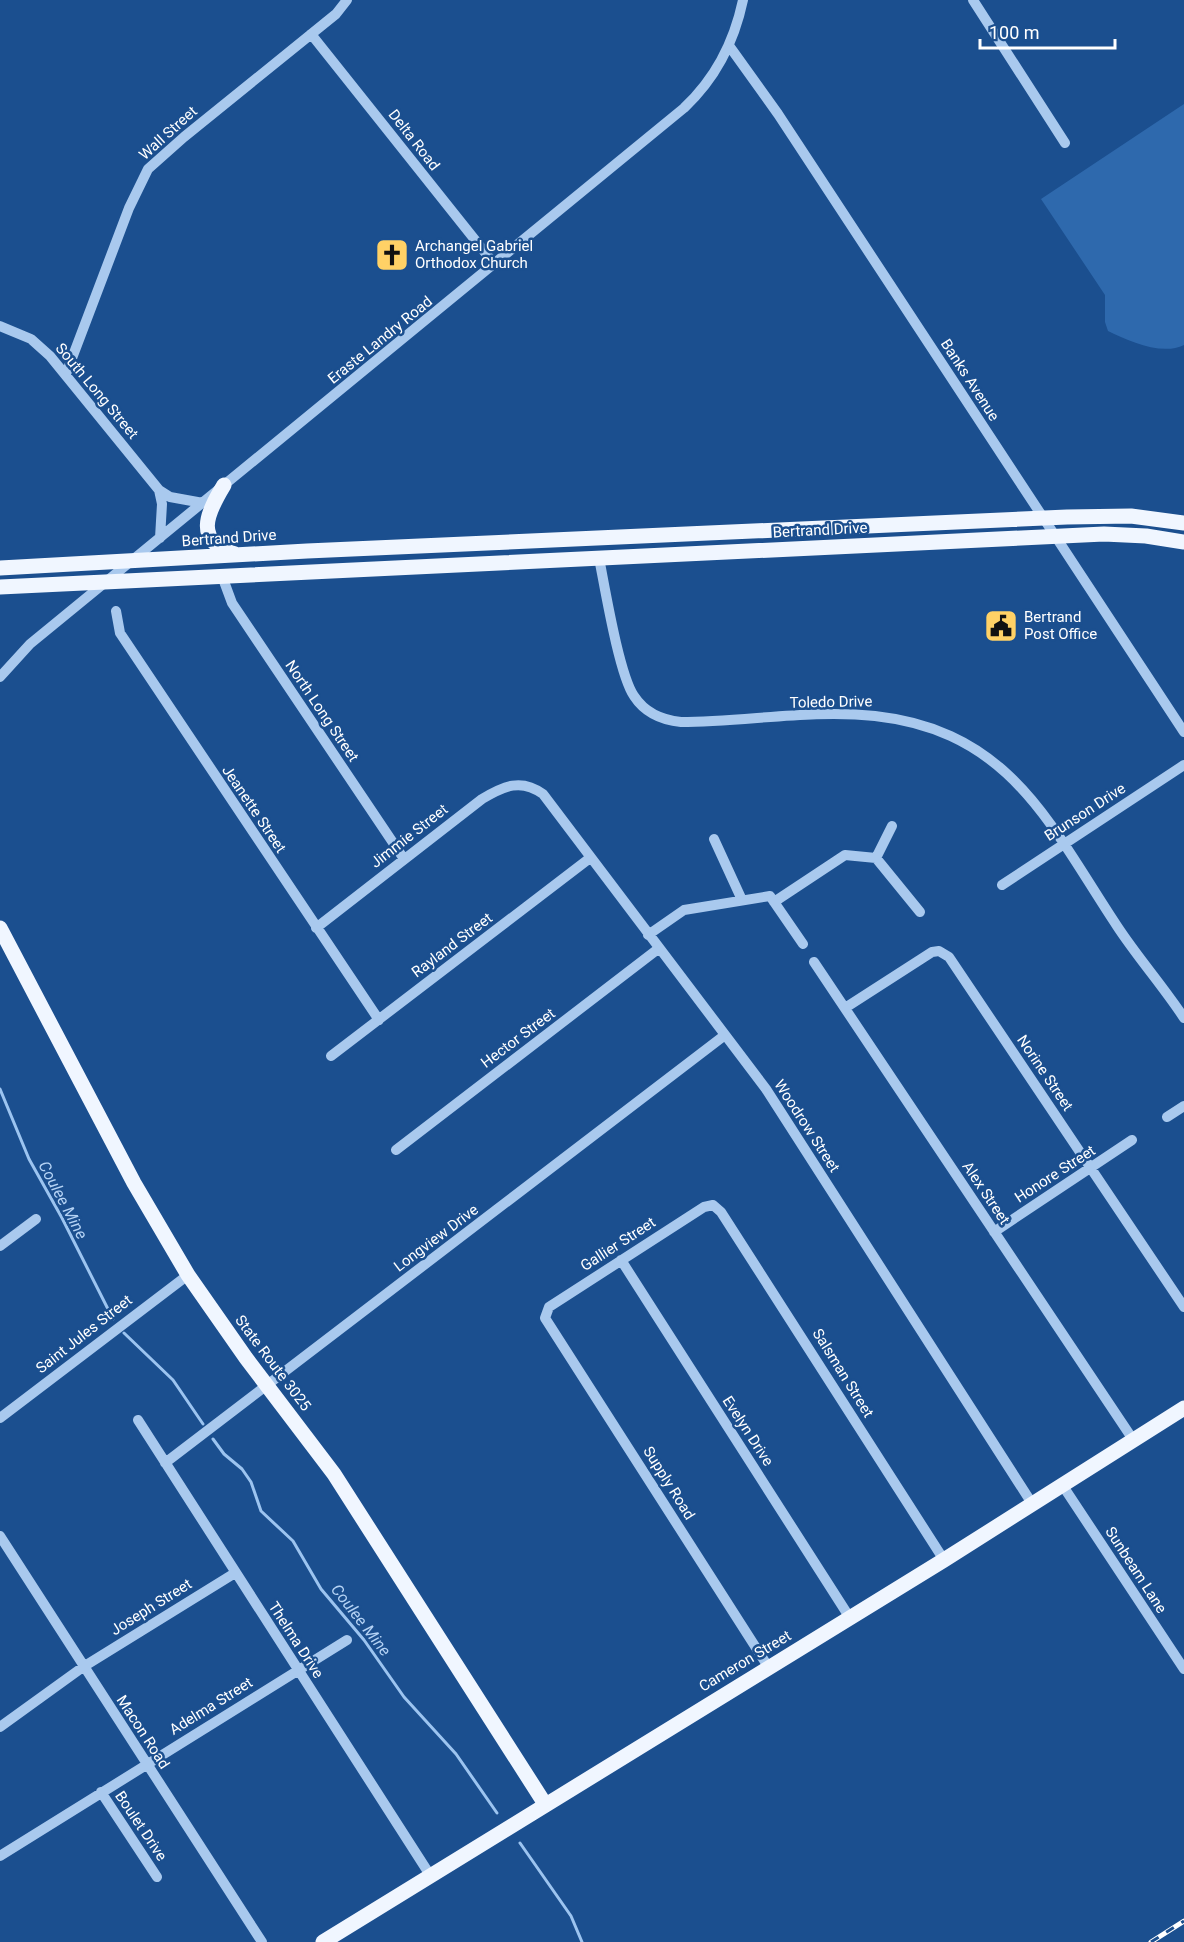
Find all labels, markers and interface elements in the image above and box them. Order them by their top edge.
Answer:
scale bar [980,12,1115,50]
text: 100 m [989,22,1040,43]
street label: Wall Street [135,102,201,164]
street label: Delta Road [385,106,443,174]
church icon: Archangel Gabriel Orthodox Church [374,237,410,273]
place label: Archangel Gabriel Orthodox Church [415,237,533,272]
street label: Eraste Landry Road [324,292,436,388]
street label: Banks Avenue [937,336,1003,424]
street label: South Long Street [52,340,142,443]
street label: Bertrand Drive [772,519,868,541]
street label: Bertrand Drive [181,526,277,550]
public building icon: Bertrand Post Office [983,608,1019,644]
place label: Bertrand Post Office [1024,608,1097,643]
street label: North Long Street [281,657,363,765]
street label: Toledo Drive [789,692,873,712]
street label: Jeanette Street [218,762,290,856]
street label: Brunson Drive [1041,779,1129,845]
street label: Jimmie Street [367,800,451,872]
street label: Rayland Street [408,909,496,981]
street label: Hector Street [477,1004,559,1072]
street label: Norine Street [1013,1032,1077,1114]
street label: Woodrow Street [770,1076,844,1176]
street label: Honore Street [1011,1141,1099,1207]
water label: Coulee Mine [34,1158,92,1242]
street label: Alex Street [958,1158,1014,1228]
street label: Longview Drive [390,1200,482,1276]
street label: Gallier Street [577,1213,659,1275]
street label: Saint Jules Street [32,1291,136,1377]
street label: State Route 3025 [231,1312,315,1414]
street label: Salsman Street [809,1325,878,1421]
street label: Evelyn Drive [719,1393,777,1469]
street label: Supply Road [639,1443,699,1523]
street label: Sunbeam Lane [1101,1523,1171,1617]
street label: Joseph Street [107,1575,195,1639]
water label: Coulee Mine [327,1580,395,1660]
street label: Thelma Drive [265,1598,327,1682]
street label: Cameron Street [696,1626,794,1696]
street label: Adelma Street [166,1673,256,1739]
street label: Macon Road [113,1692,173,1772]
street label: Boulet Drive [111,1788,171,1864]

